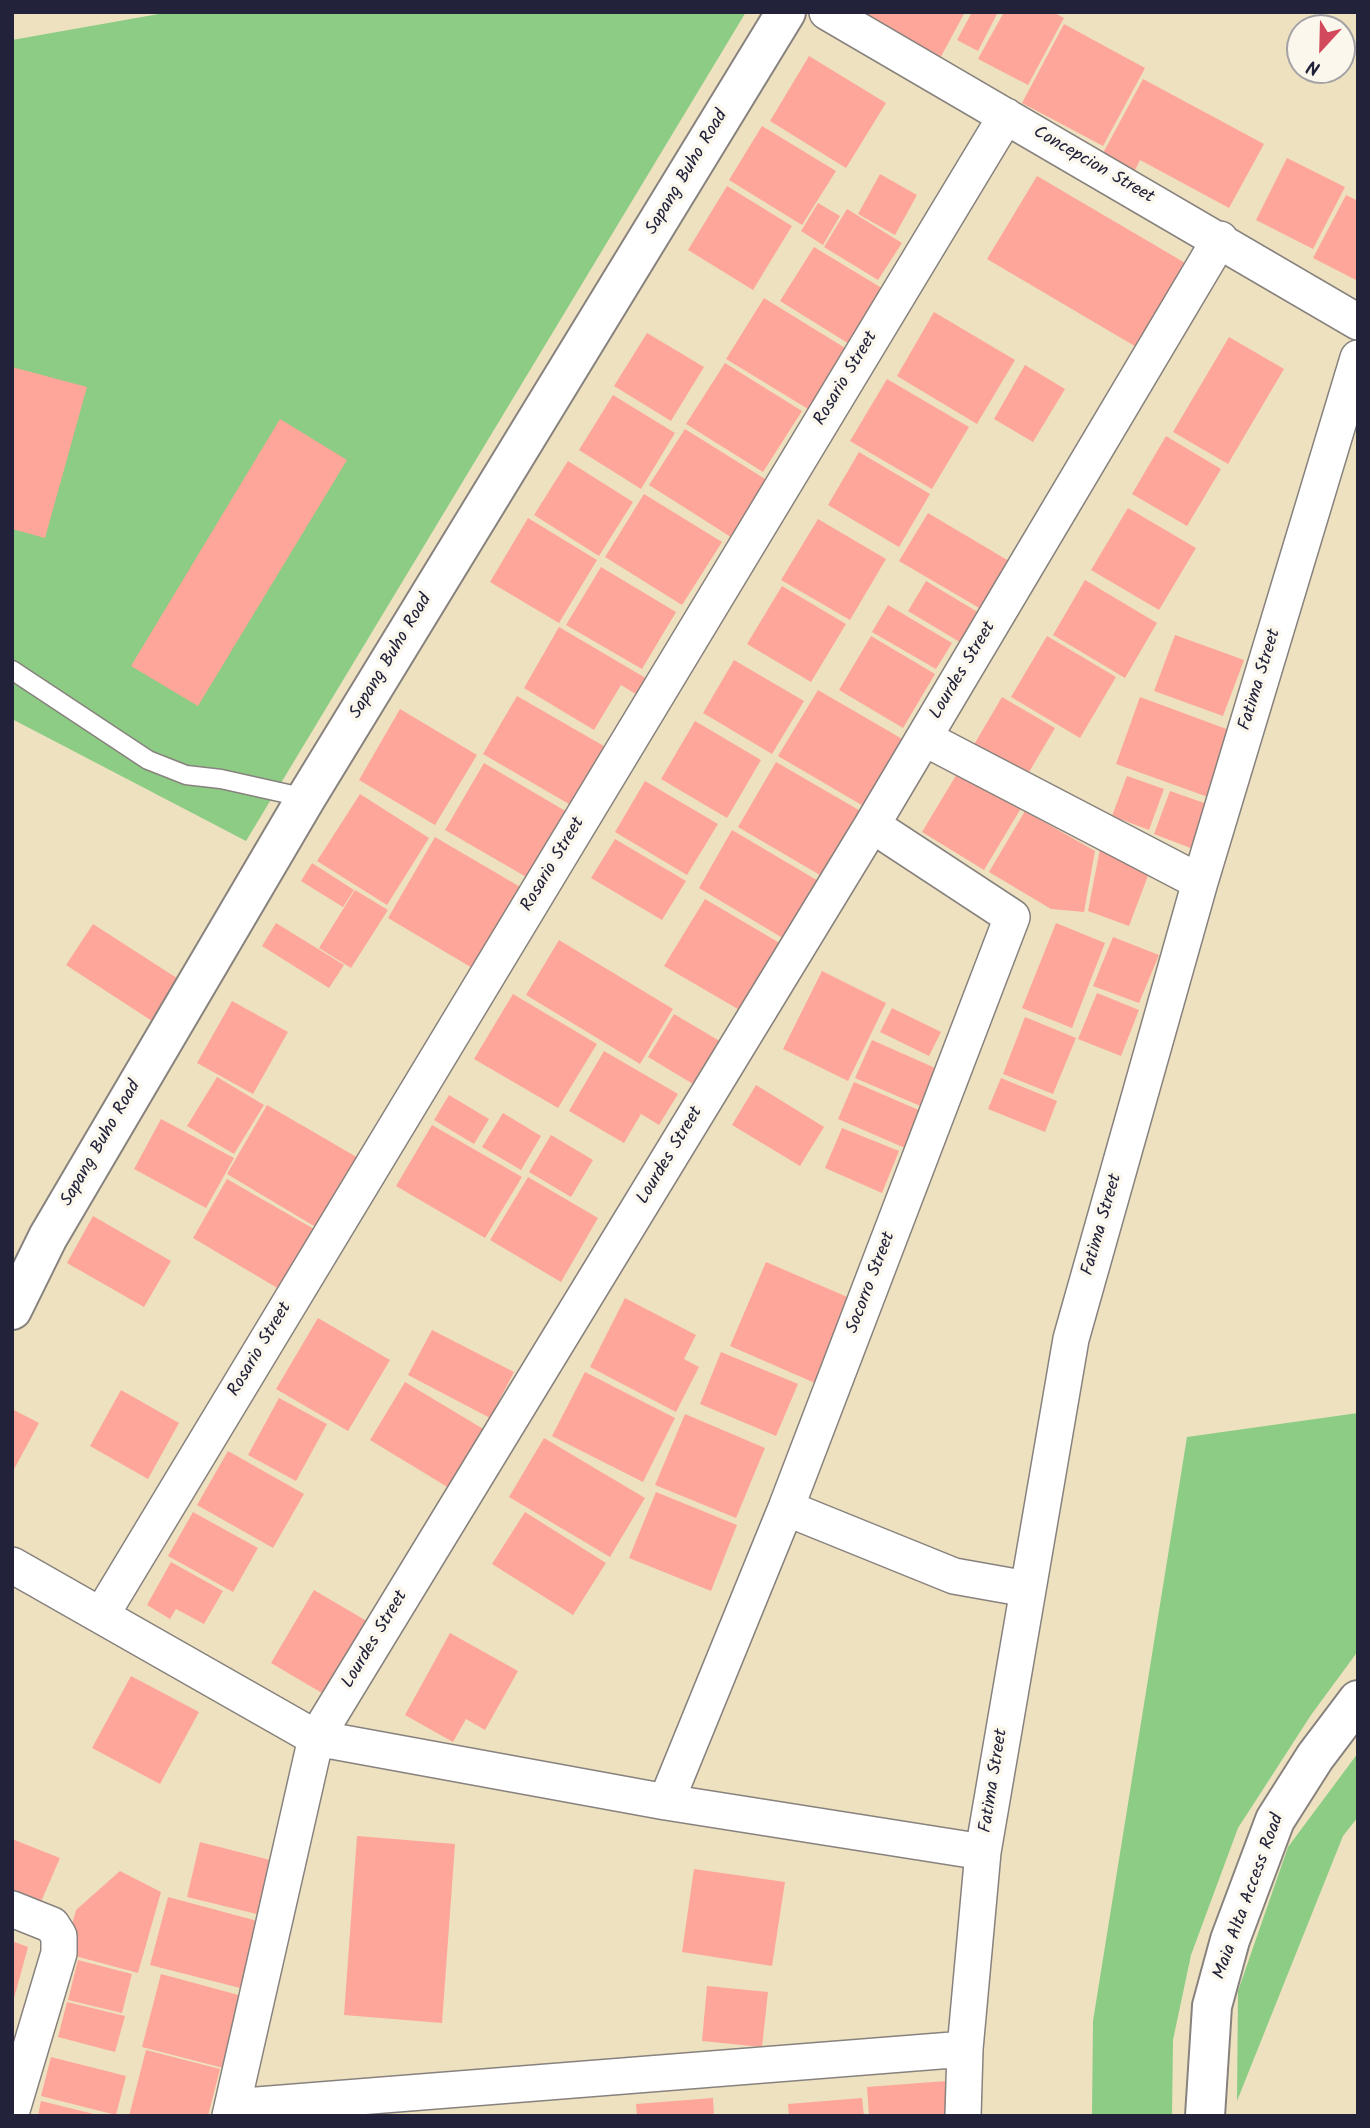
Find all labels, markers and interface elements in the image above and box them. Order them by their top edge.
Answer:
north arrow [1286,14,1356,84]
text: N [1303,50,1325,83]
street label: Sapang Buho Road [642,107,734,239]
street label: Concepcion Street [1029,123,1157,209]
street label: Rosario Street [810,328,884,430]
street label: Sapang Buho Road [346,591,438,723]
street label: Lourdes Street [926,618,1002,724]
street label: Fatima Street [1235,627,1287,733]
street label: Rosario Street [517,814,591,916]
street label: Sapang Buho Road [57,1077,147,1211]
street label: Lourdes Street [633,1103,709,1209]
street label: Fatima Street [1078,1172,1128,1278]
street label: Socorro Street [843,1229,901,1337]
street label: Rosario Street [224,1299,298,1401]
street label: Lourdes Street [338,1587,414,1693]
street label: Fatima Street [976,1728,1014,1834]
street label: Maia Alta Access Road [1210,1811,1290,1983]

